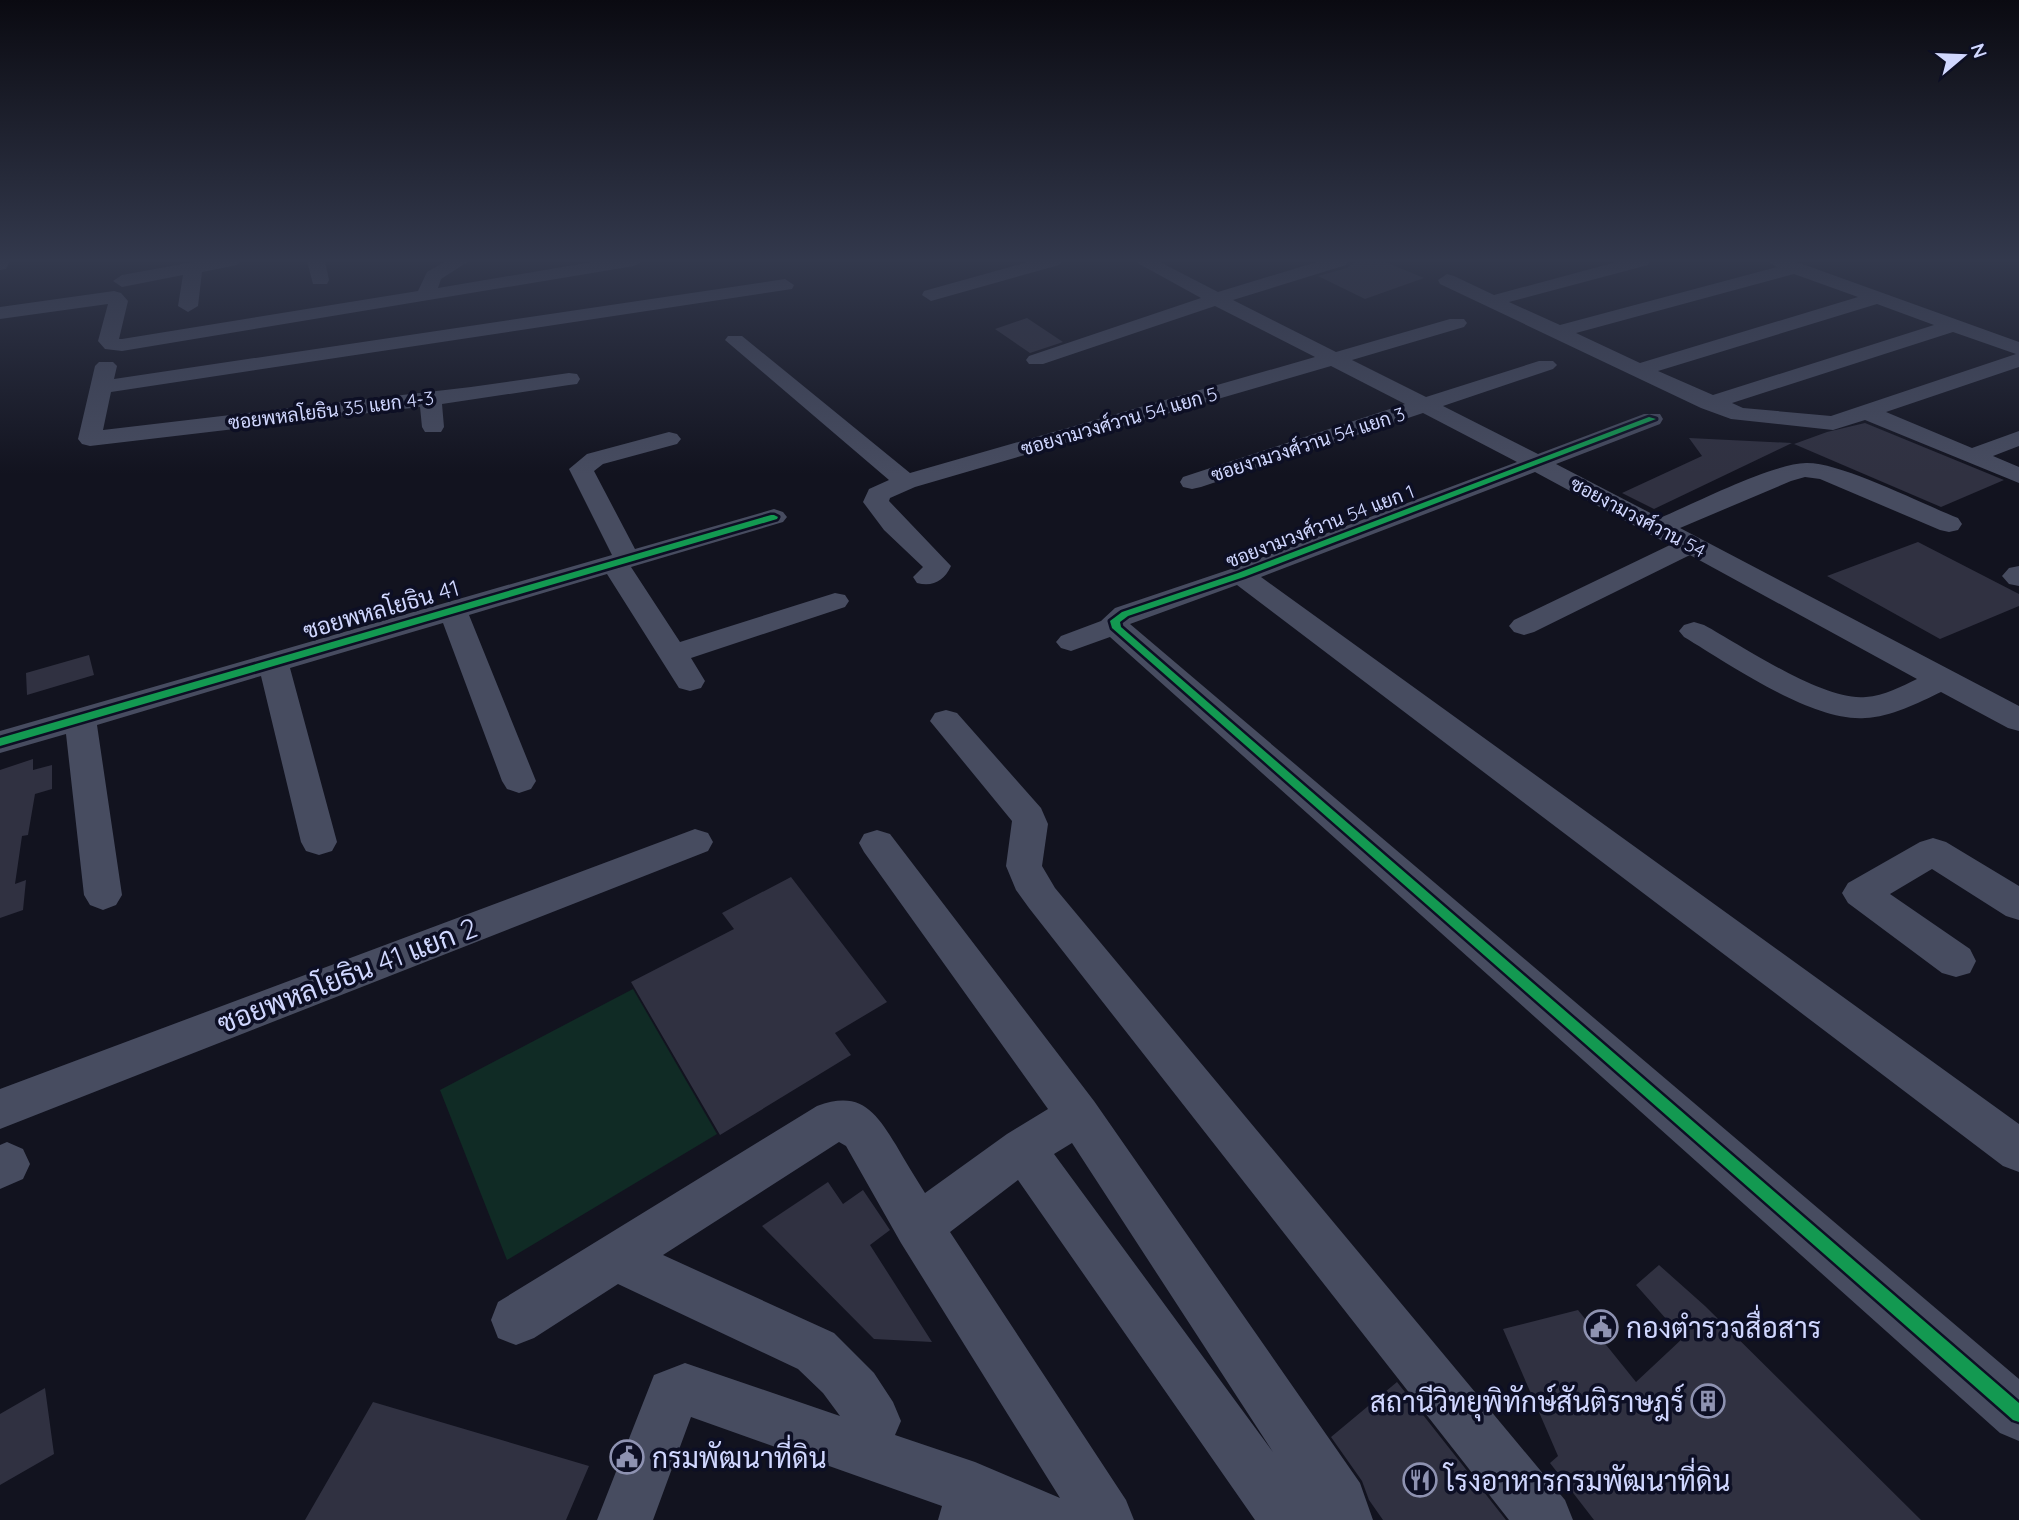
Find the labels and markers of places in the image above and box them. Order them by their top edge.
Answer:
place label: กองตำรวจสื่อสาร [1626,1304,1821,1345]
public building icon: กองตำรวจสื่อสาร [1582,1308,1620,1346]
building icon: สถานีวิทยุพิทักษ์สันติราษฎร์ [1689,1382,1727,1420]
place label: สถานีวิทยุพิทักษ์สันติราษฎร์ [1370,1383,1684,1422]
place label: กรมพัฒนาที่ดิน [652,1434,827,1475]
public building icon: กรมพัฒนาที่ดิน [608,1438,646,1476]
place label: โรงอาหารกรมพัฒนาที่ดิน [1442,1457,1730,1498]
restaurant icon: โรงอาหารกรมพัฒนาที่ดิน [1401,1461,1439,1499]

